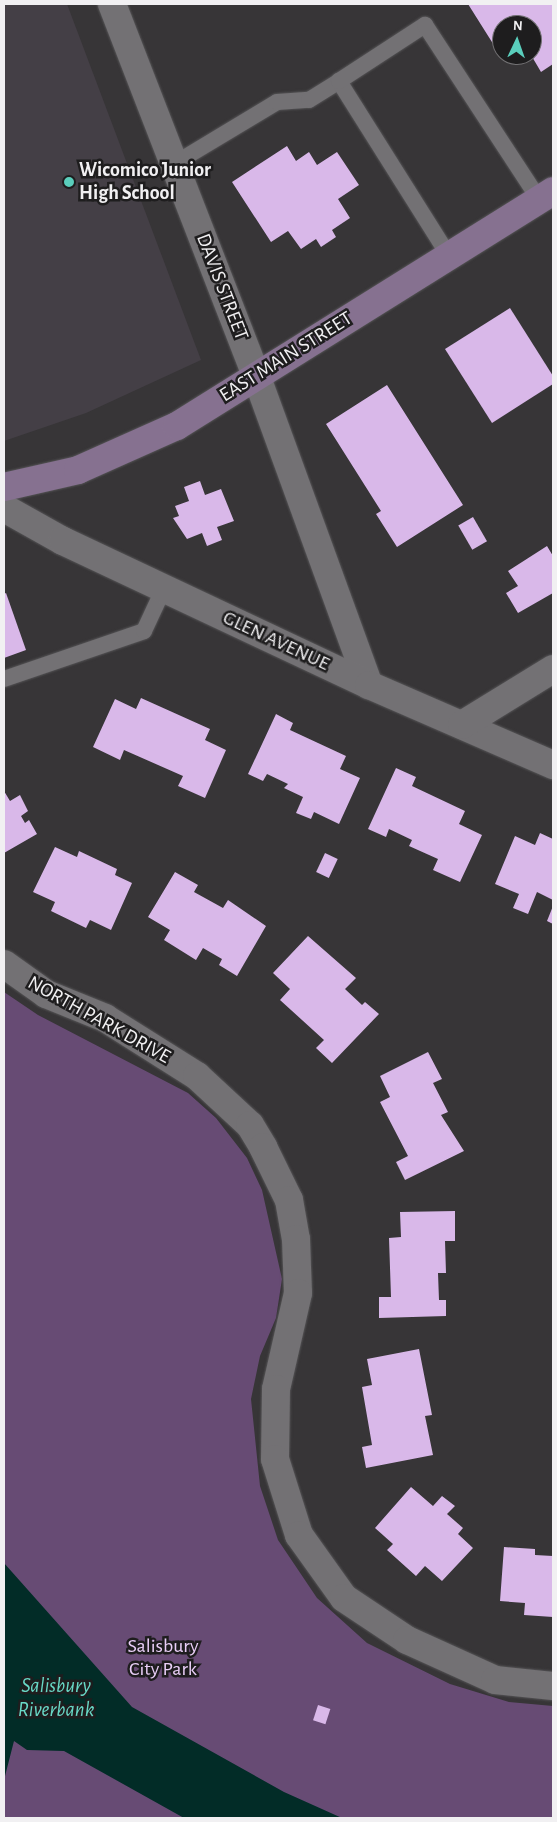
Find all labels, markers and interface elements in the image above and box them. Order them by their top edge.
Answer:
north arrow [492,15,542,65]
text: N [512,19,523,33]
place label: Wicomico Junior High School [79,158,211,205]
marker: Wicomico Junior High School [63,176,75,188]
street label: DAVIS STREET [191,230,253,344]
street label: EAST MAIN STREET [215,307,357,407]
street label: GLEN AVENUE [219,606,333,676]
street label: NORTH PARK DRIVE [23,971,175,1069]
park label: Salisbury City Park [128,1634,198,1681]
water label: Salisbury Riverbank [18,1673,94,1723]

